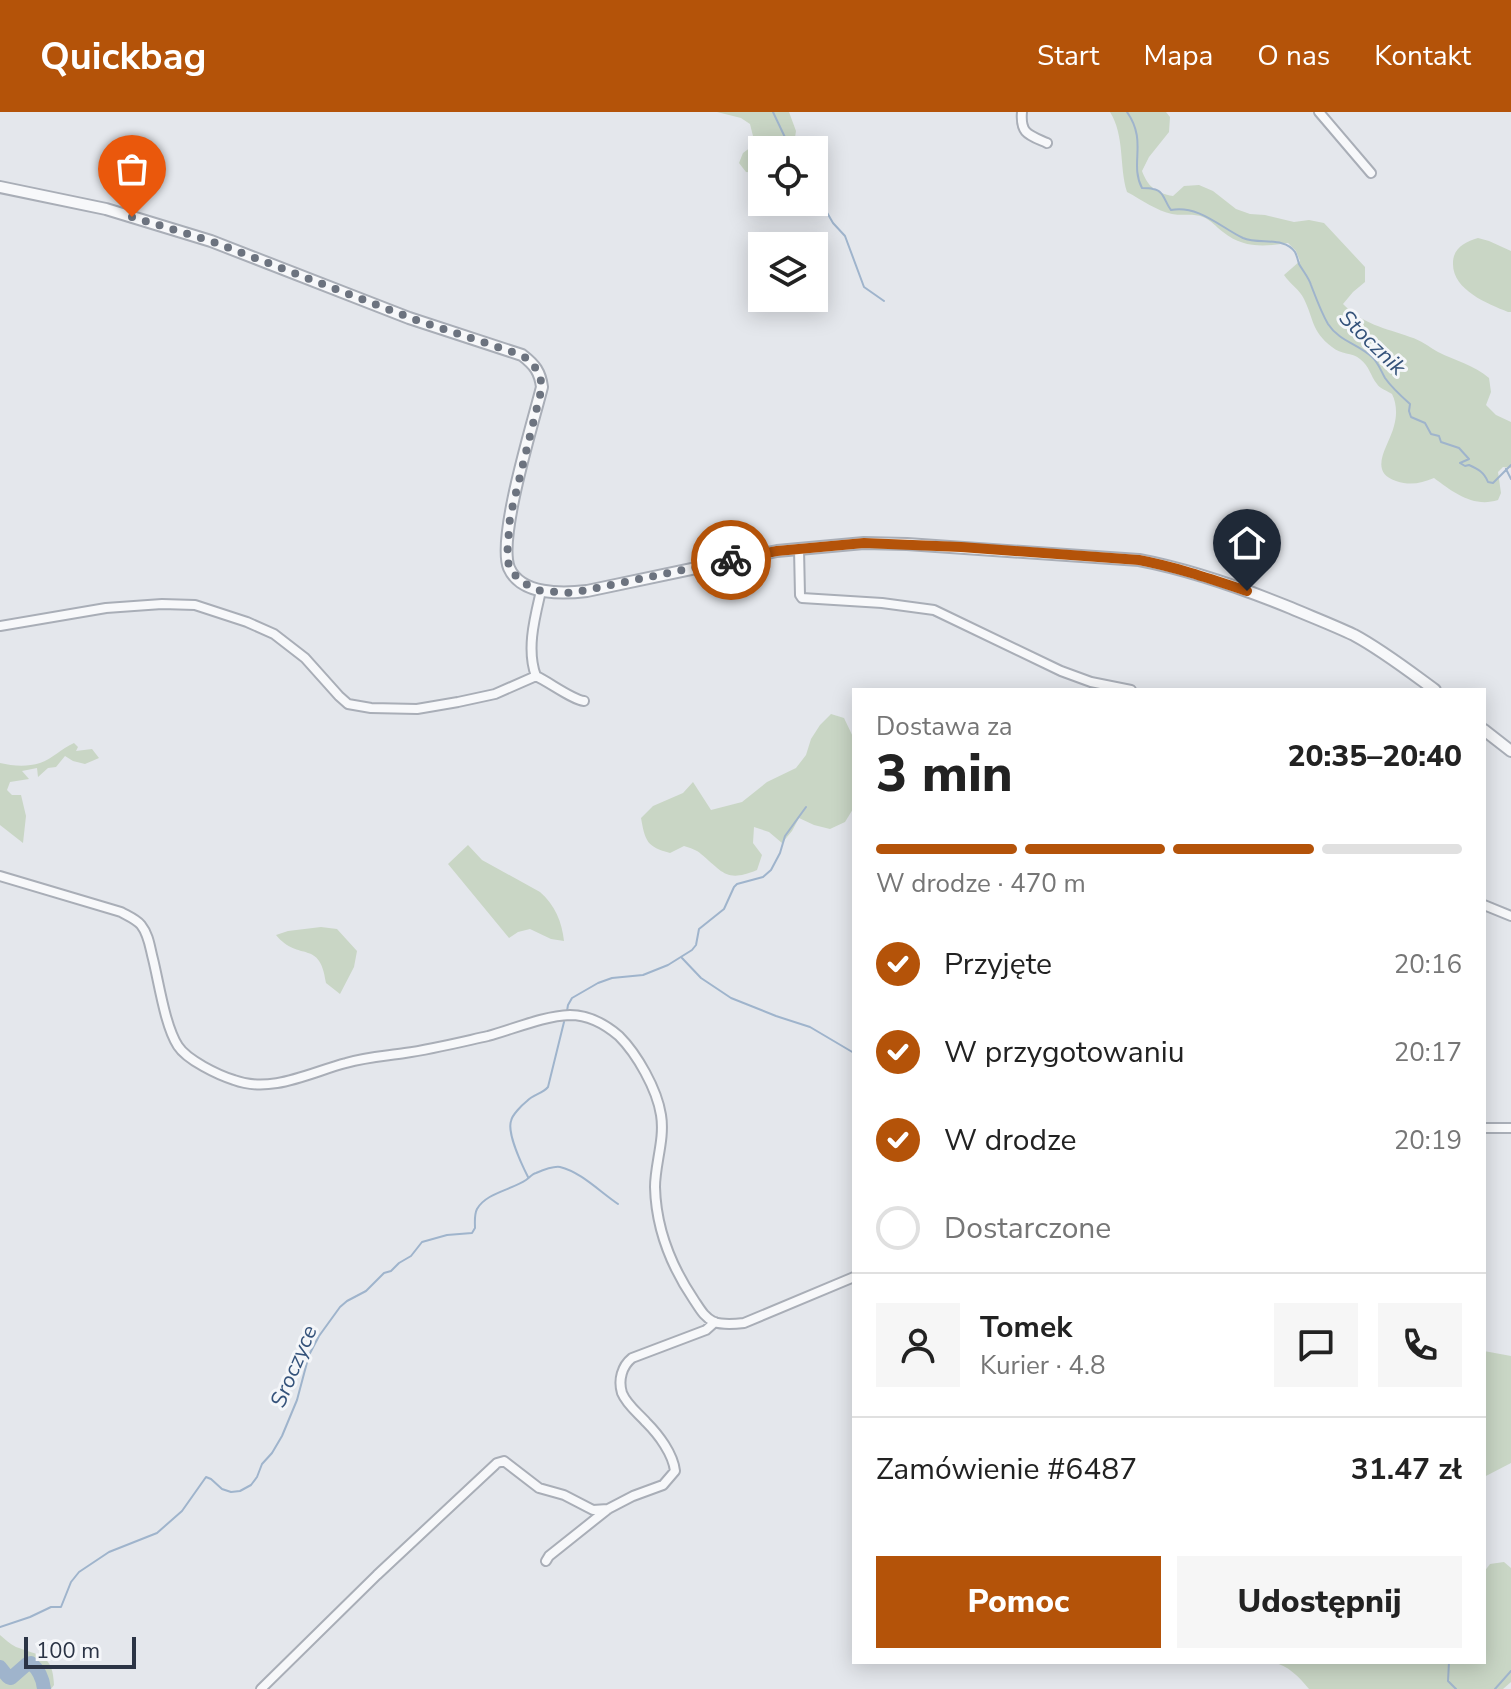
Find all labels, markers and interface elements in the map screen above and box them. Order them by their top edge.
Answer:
text: Quickbag [40,31,206,82]
text: Start [1037,37,1099,75]
text: Mapa [1143,37,1213,75]
text: O nas [1257,37,1330,75]
text: Kontakt [1374,37,1471,75]
pin [98,135,166,217]
map controls [748,136,828,312]
button: locate [748,136,828,216]
icon: bag [110,147,154,191]
button: layers [748,232,828,312]
water label: Stocznik [1332,303,1413,383]
pin [1213,509,1281,591]
courier [691,520,771,600]
icon: home [1225,521,1269,565]
icon: bike [709,538,753,582]
text: Dostawa za [876,709,1013,744]
text: 20:35–20:40 [1287,736,1462,777]
text: 3 min [876,738,1013,809]
text: W drodze · 470 m [876,866,1086,901]
icon: check [876,942,920,986]
text: Przyjęte [944,944,1052,985]
text: 20:16 [1394,947,1462,982]
icon: check [876,1030,920,1074]
text: W przygotowaniu [944,1032,1185,1073]
text: 20:17 [1394,1035,1462,1070]
icon: check [876,1118,920,1162]
text: W drodze [944,1120,1077,1161]
text: 20:19 [1394,1123,1462,1158]
text: Dostarczone [944,1208,1111,1249]
button: person [876,1303,960,1387]
button: chat [1274,1303,1358,1387]
button: phone [1378,1303,1462,1387]
text: Tomek [980,1307,1072,1348]
water label: Sroczyce [263,1320,325,1412]
text: Kurier · 4.8 [980,1348,1105,1383]
text: Zamówienie #6487 [876,1449,1137,1490]
text: 31.47 zł [1351,1449,1462,1490]
button: Pomoc [876,1556,1161,1648]
button: Udostępnij [1177,1556,1462,1648]
scale bar [24,1633,136,1669]
text: 100 m [36,1636,100,1666]

